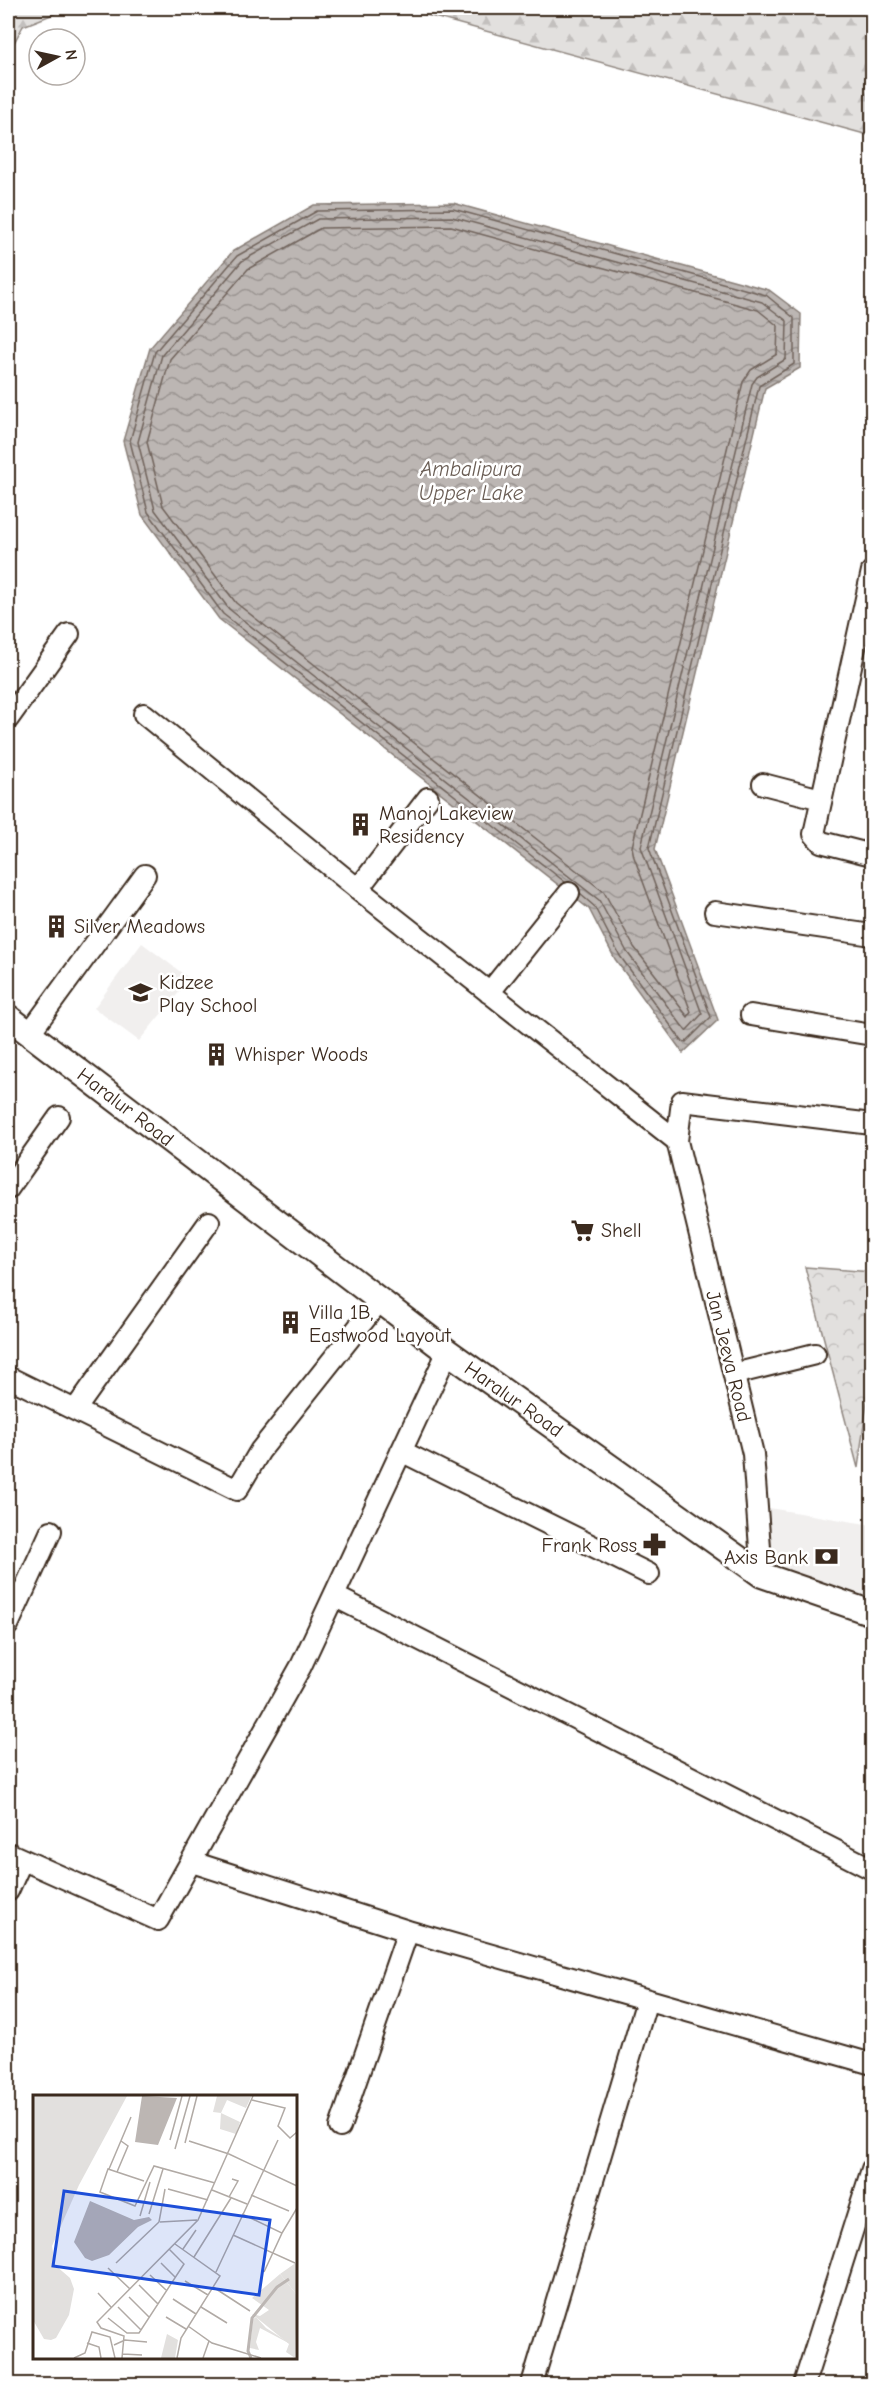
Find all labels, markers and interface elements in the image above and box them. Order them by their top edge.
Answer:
north arrow [27,27,87,87]
text: N [61,49,81,61]
water label: Ambalipura Upper Lake [419,457,524,505]
place label: Manoj Lakeview Residency [379,802,513,848]
building icon: Manoj Lakeview Residency [348,811,374,837]
building icon: Silver Meadows [43,913,69,939]
place label: Silver Meadows [74,915,205,938]
place label: Kidzee Play School [159,971,257,1017]
school or university icon: Kidzee Play School [128,980,154,1006]
building icon: Whisper Woods [204,1041,230,1067]
place label: Whisper Woods [235,1043,368,1066]
street label: Haralur Road [73,1063,178,1151]
supermarket icon: Shell [570,1217,596,1243]
place label: Shell [601,1219,642,1242]
street label: Jan Jeeva Road [701,1288,756,1424]
place label: Villa 1B, Eastwood Layout [309,1301,452,1347]
building icon: Villa 1B, Eastwood Layout [278,1310,304,1336]
street label: Haralur Road [460,1356,567,1442]
pharmacy icon: Frank Ross [642,1532,668,1558]
place label: Frank Ross [541,1534,637,1557]
bank icon: Axis Bank [813,1544,839,1570]
place label: Axis Bank [724,1546,808,1569]
inset map [33,2095,297,2359]

